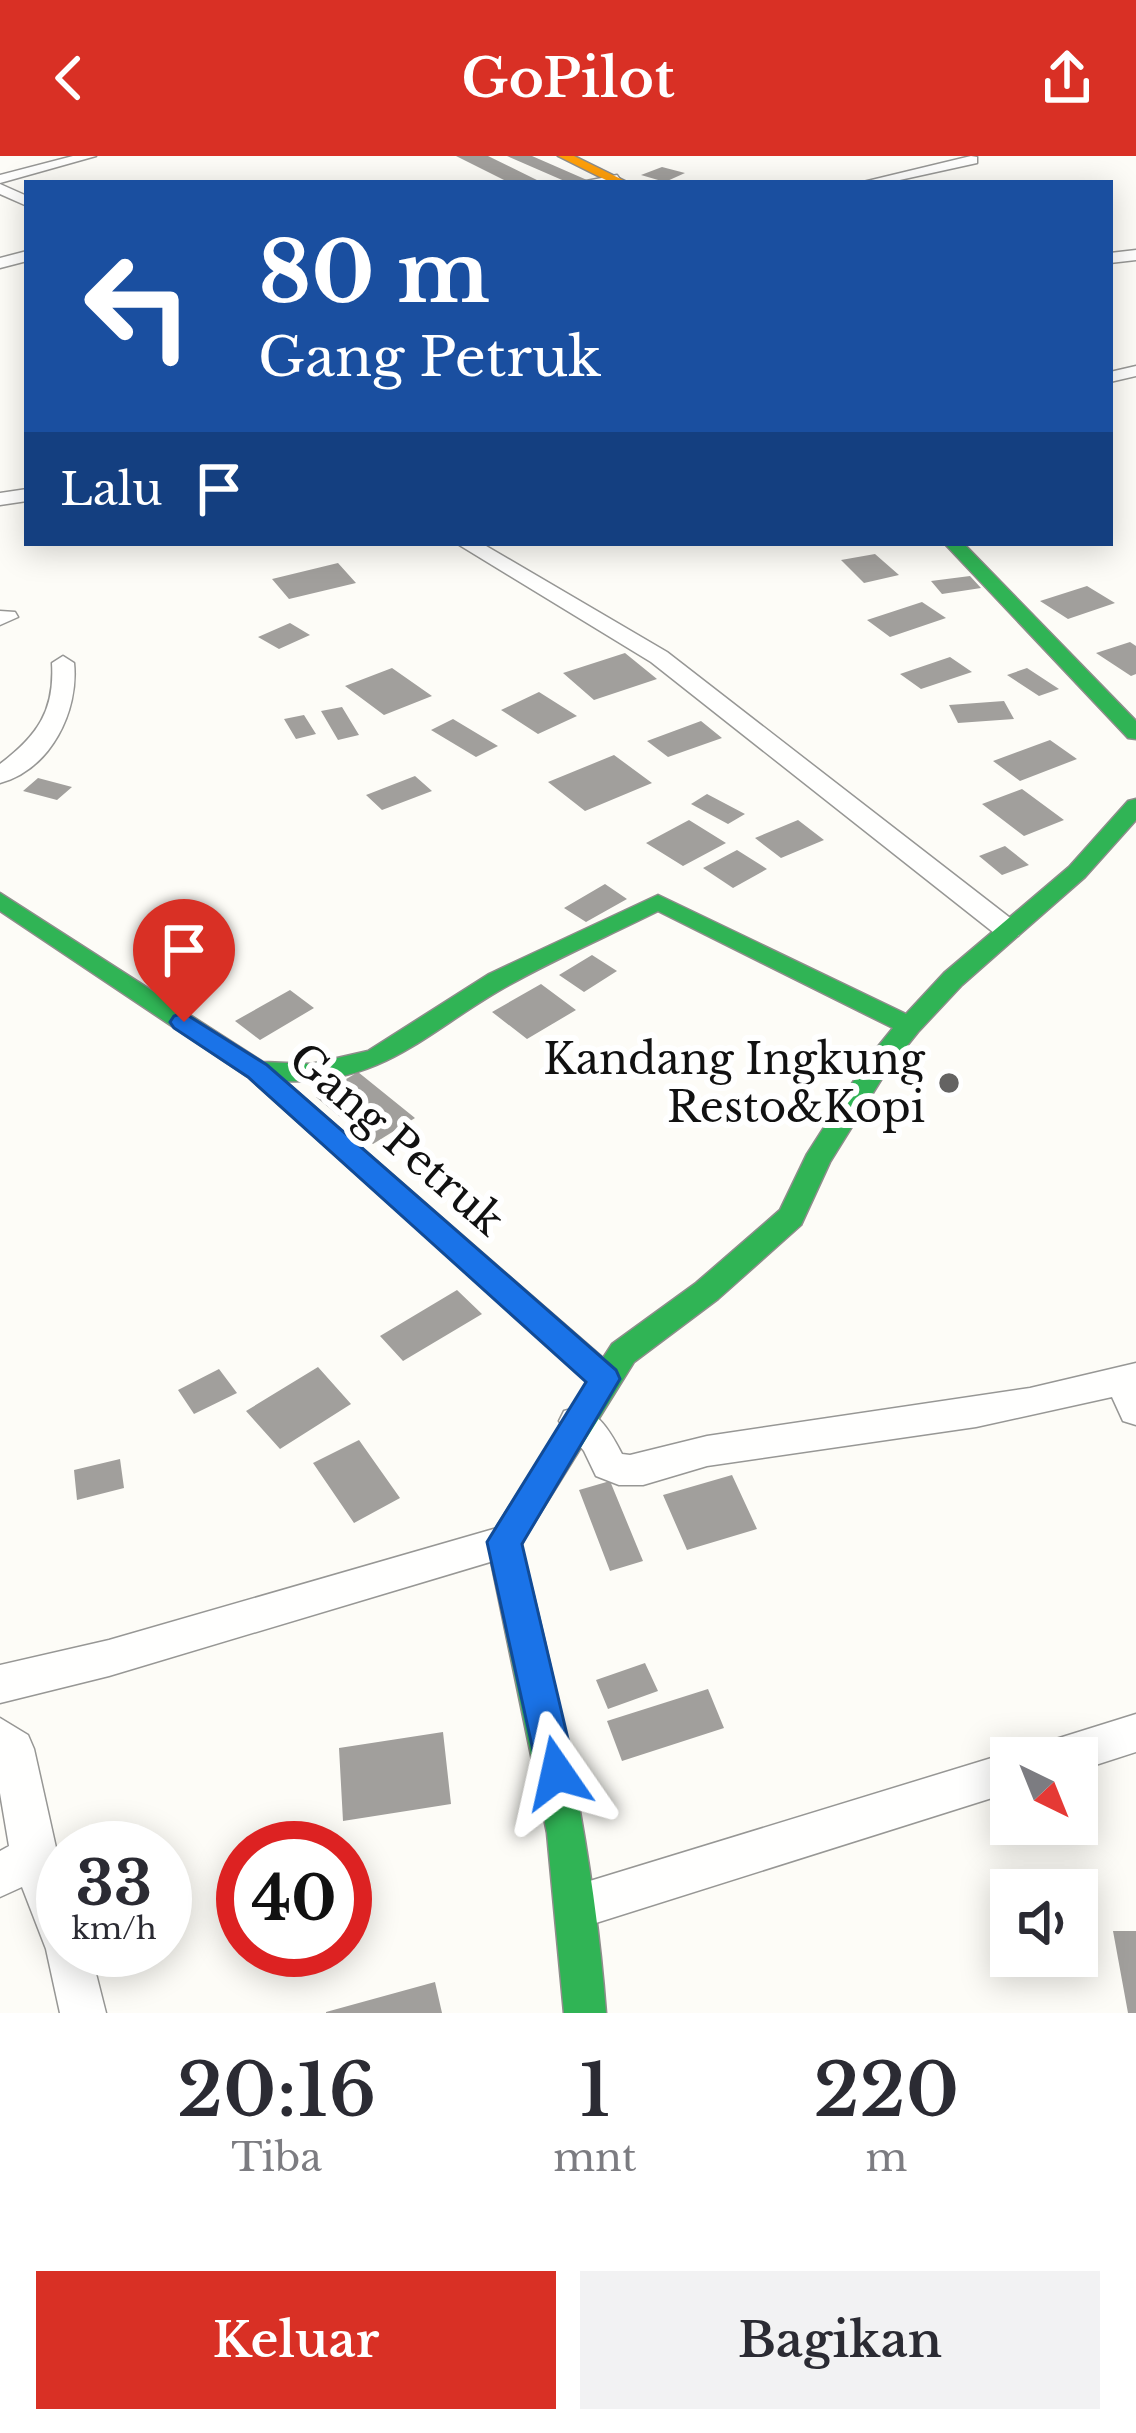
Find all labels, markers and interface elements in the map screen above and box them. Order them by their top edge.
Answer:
icon: back [36,45,102,111]
text: GoPilot [461,45,675,112]
icon: share [1034,45,1100,111]
text: 80 m [258,221,490,325]
icon: left [60,228,216,384]
text: Gang Petruk [258,324,601,391]
icon: arrive [186,456,252,522]
text: Lalu [60,461,162,517]
pin [133,899,235,1022]
icon: arrive [151,917,217,983]
street label: Gang Petruk [279,1032,515,1246]
place label: Kandang Ingkung Resto&Kopi [543,1033,926,1133]
marker: Kandang Ingkung Resto&Kopi [936,1070,962,1096]
position arrow [494,1710,620,1836]
north arrow [990,1737,1098,1845]
map controls [990,1737,1098,1977]
speed limit sign: 40 [216,1821,372,1977]
text: 33 [76,1847,152,1921]
button: sound [990,1869,1098,1977]
text: km/h [71,1910,157,1947]
text: 20:16 [177,2046,376,2135]
text: 1 [579,2046,611,2135]
text: 220 [814,2046,959,2135]
text: Tiba [231,2133,322,2182]
text: mnt [553,2133,637,2182]
text: m [865,2133,907,2182]
button: Keluar [36,2271,556,2409]
button: Bagikan [580,2271,1100,2409]

